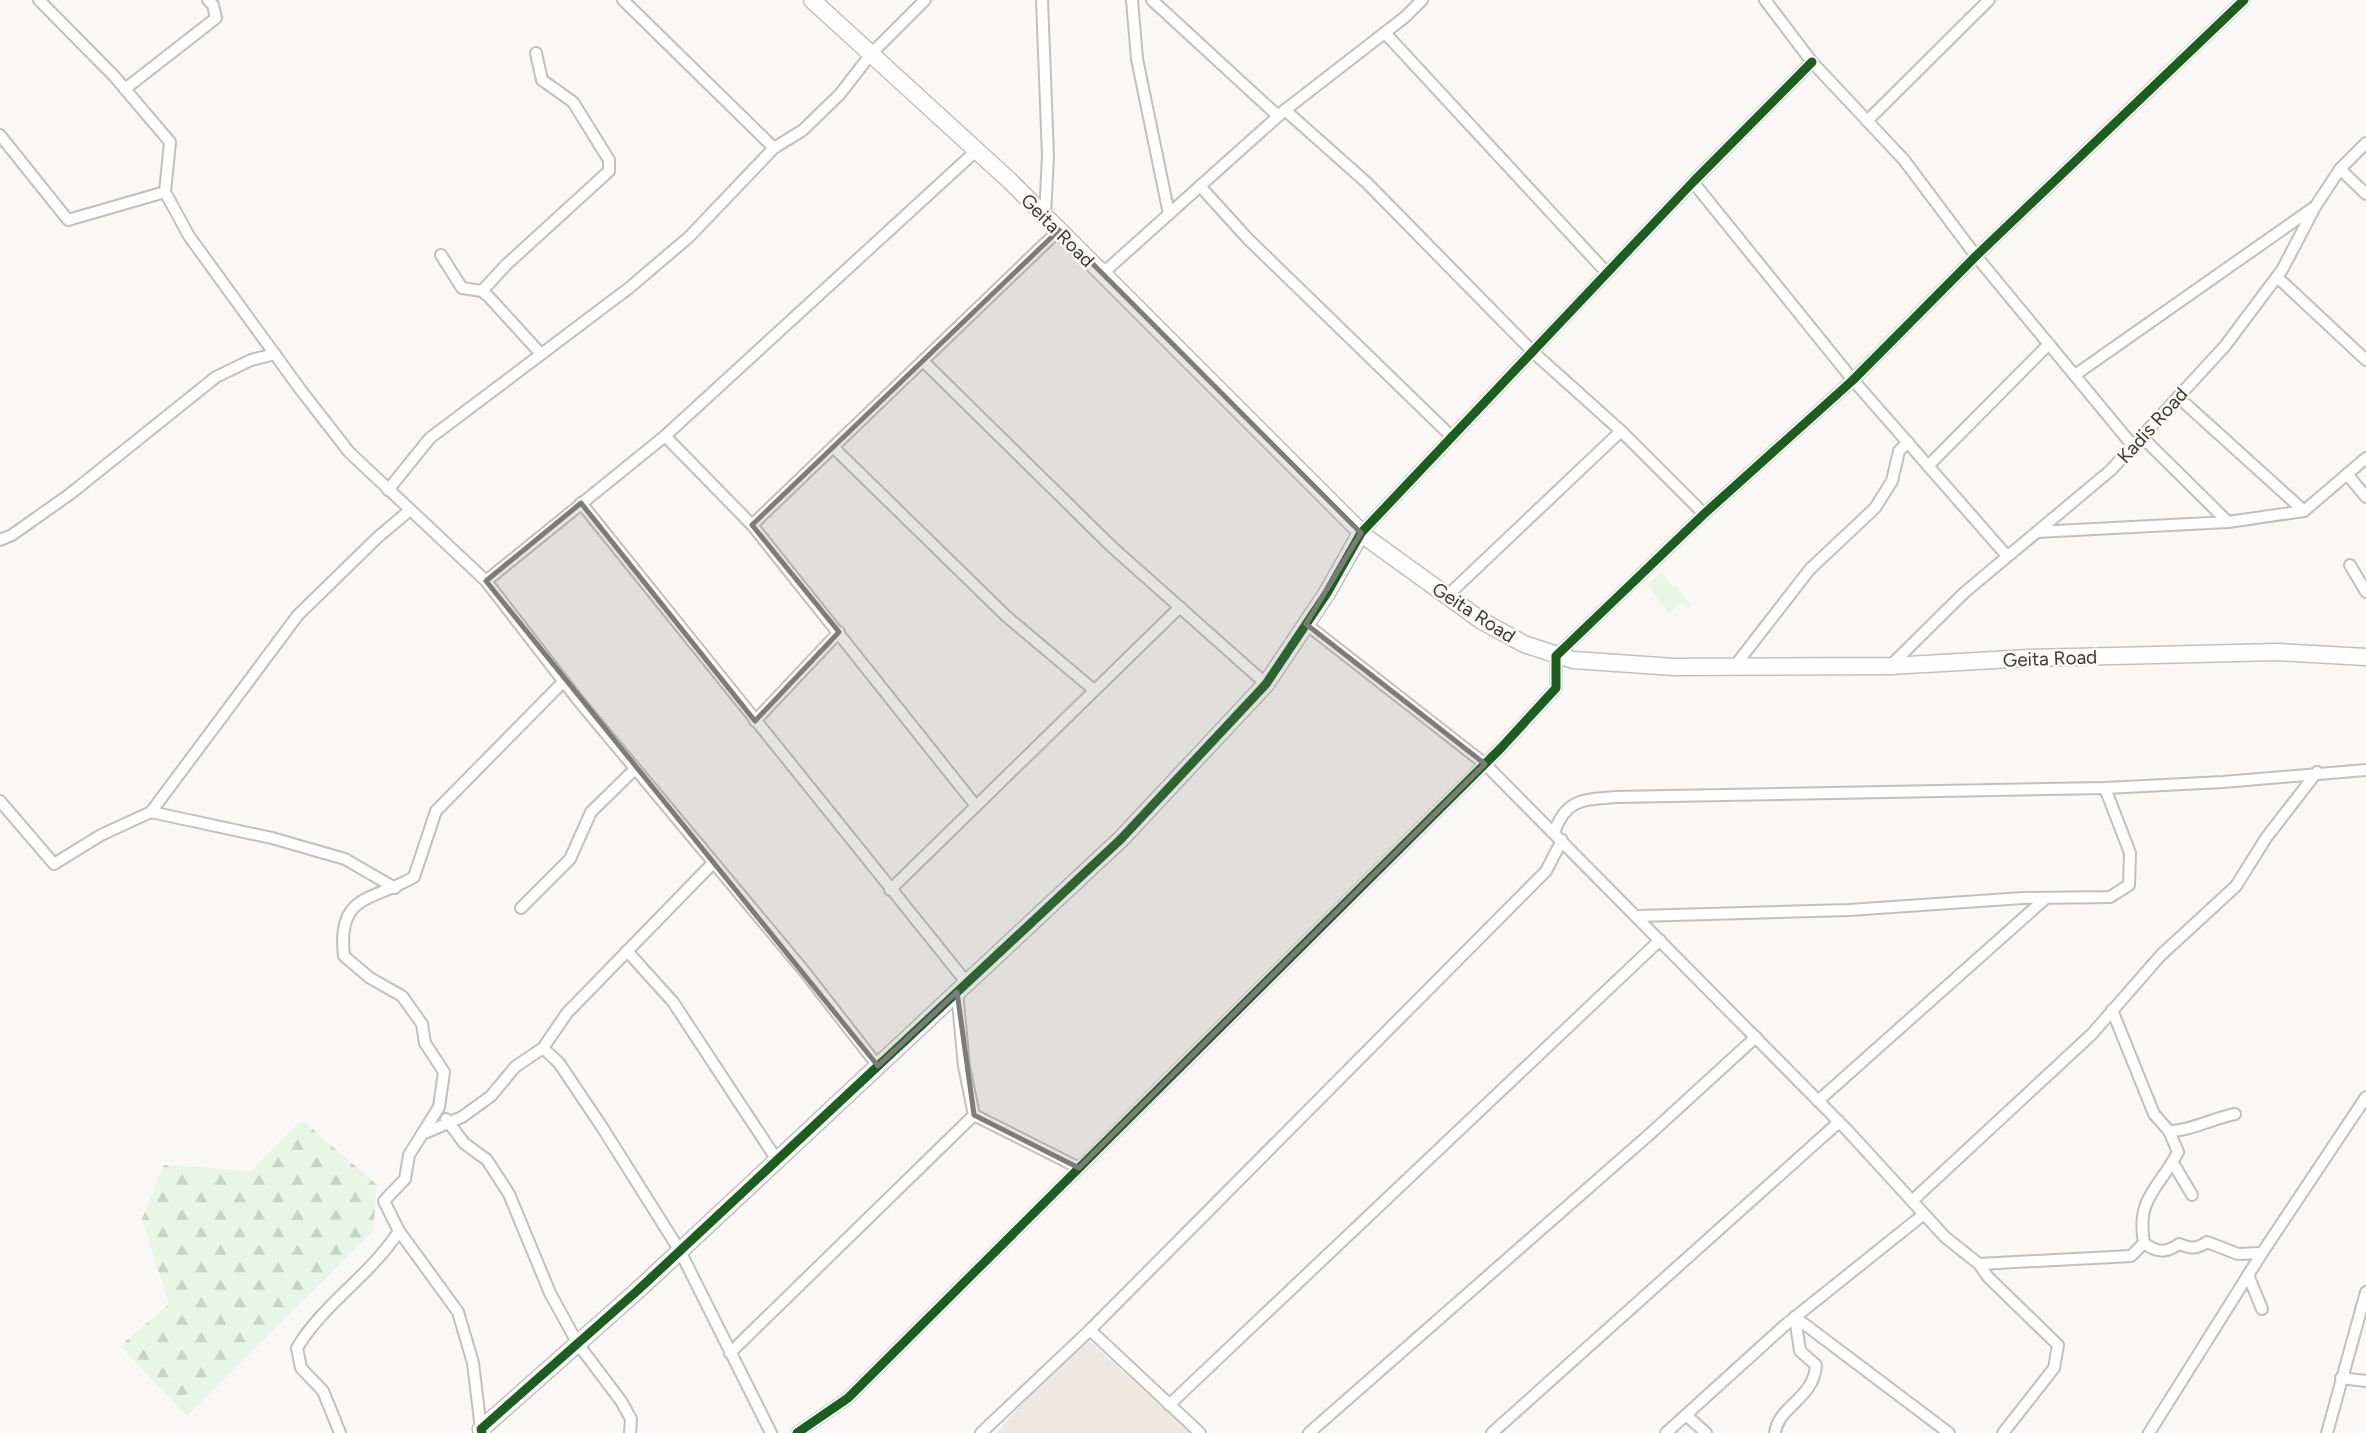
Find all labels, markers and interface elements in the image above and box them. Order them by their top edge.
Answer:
street label: Geita Road [1016,189,1099,272]
street label: Kadis Road [2112,383,2192,468]
street label: Geita Road [1428,577,1520,648]
street label: Geita Road [2002,645,2098,672]

